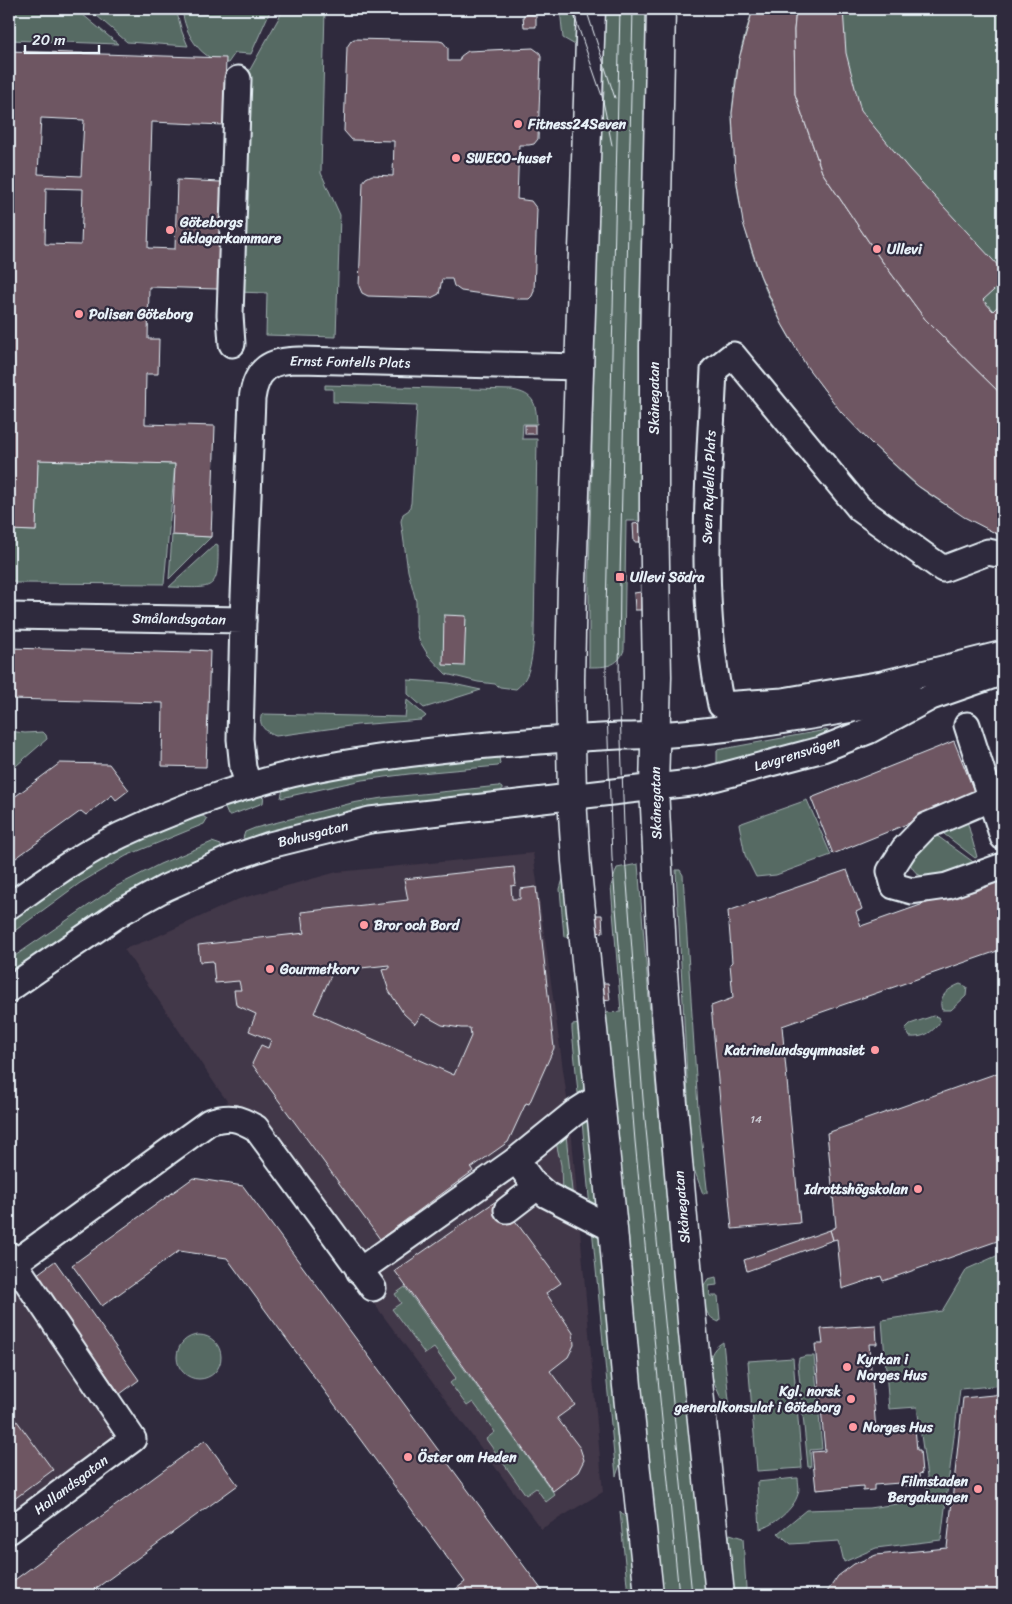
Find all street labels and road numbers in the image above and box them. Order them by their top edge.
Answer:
street label: Ernst Fontells Plats [290,348,411,376]
street label: Skånegatan [642,361,667,434]
street label: Sven Rydells Plats [695,429,723,544]
street label: Smålandsgatan [132,606,227,632]
street label: Levgrensvägen [751,729,844,779]
street label: Skånegatan [643,766,669,840]
street label: Bohusgatan [275,813,351,855]
street label: Skånegatan [666,1169,698,1244]
street label: Hallandsgatan [28,1448,114,1522]

